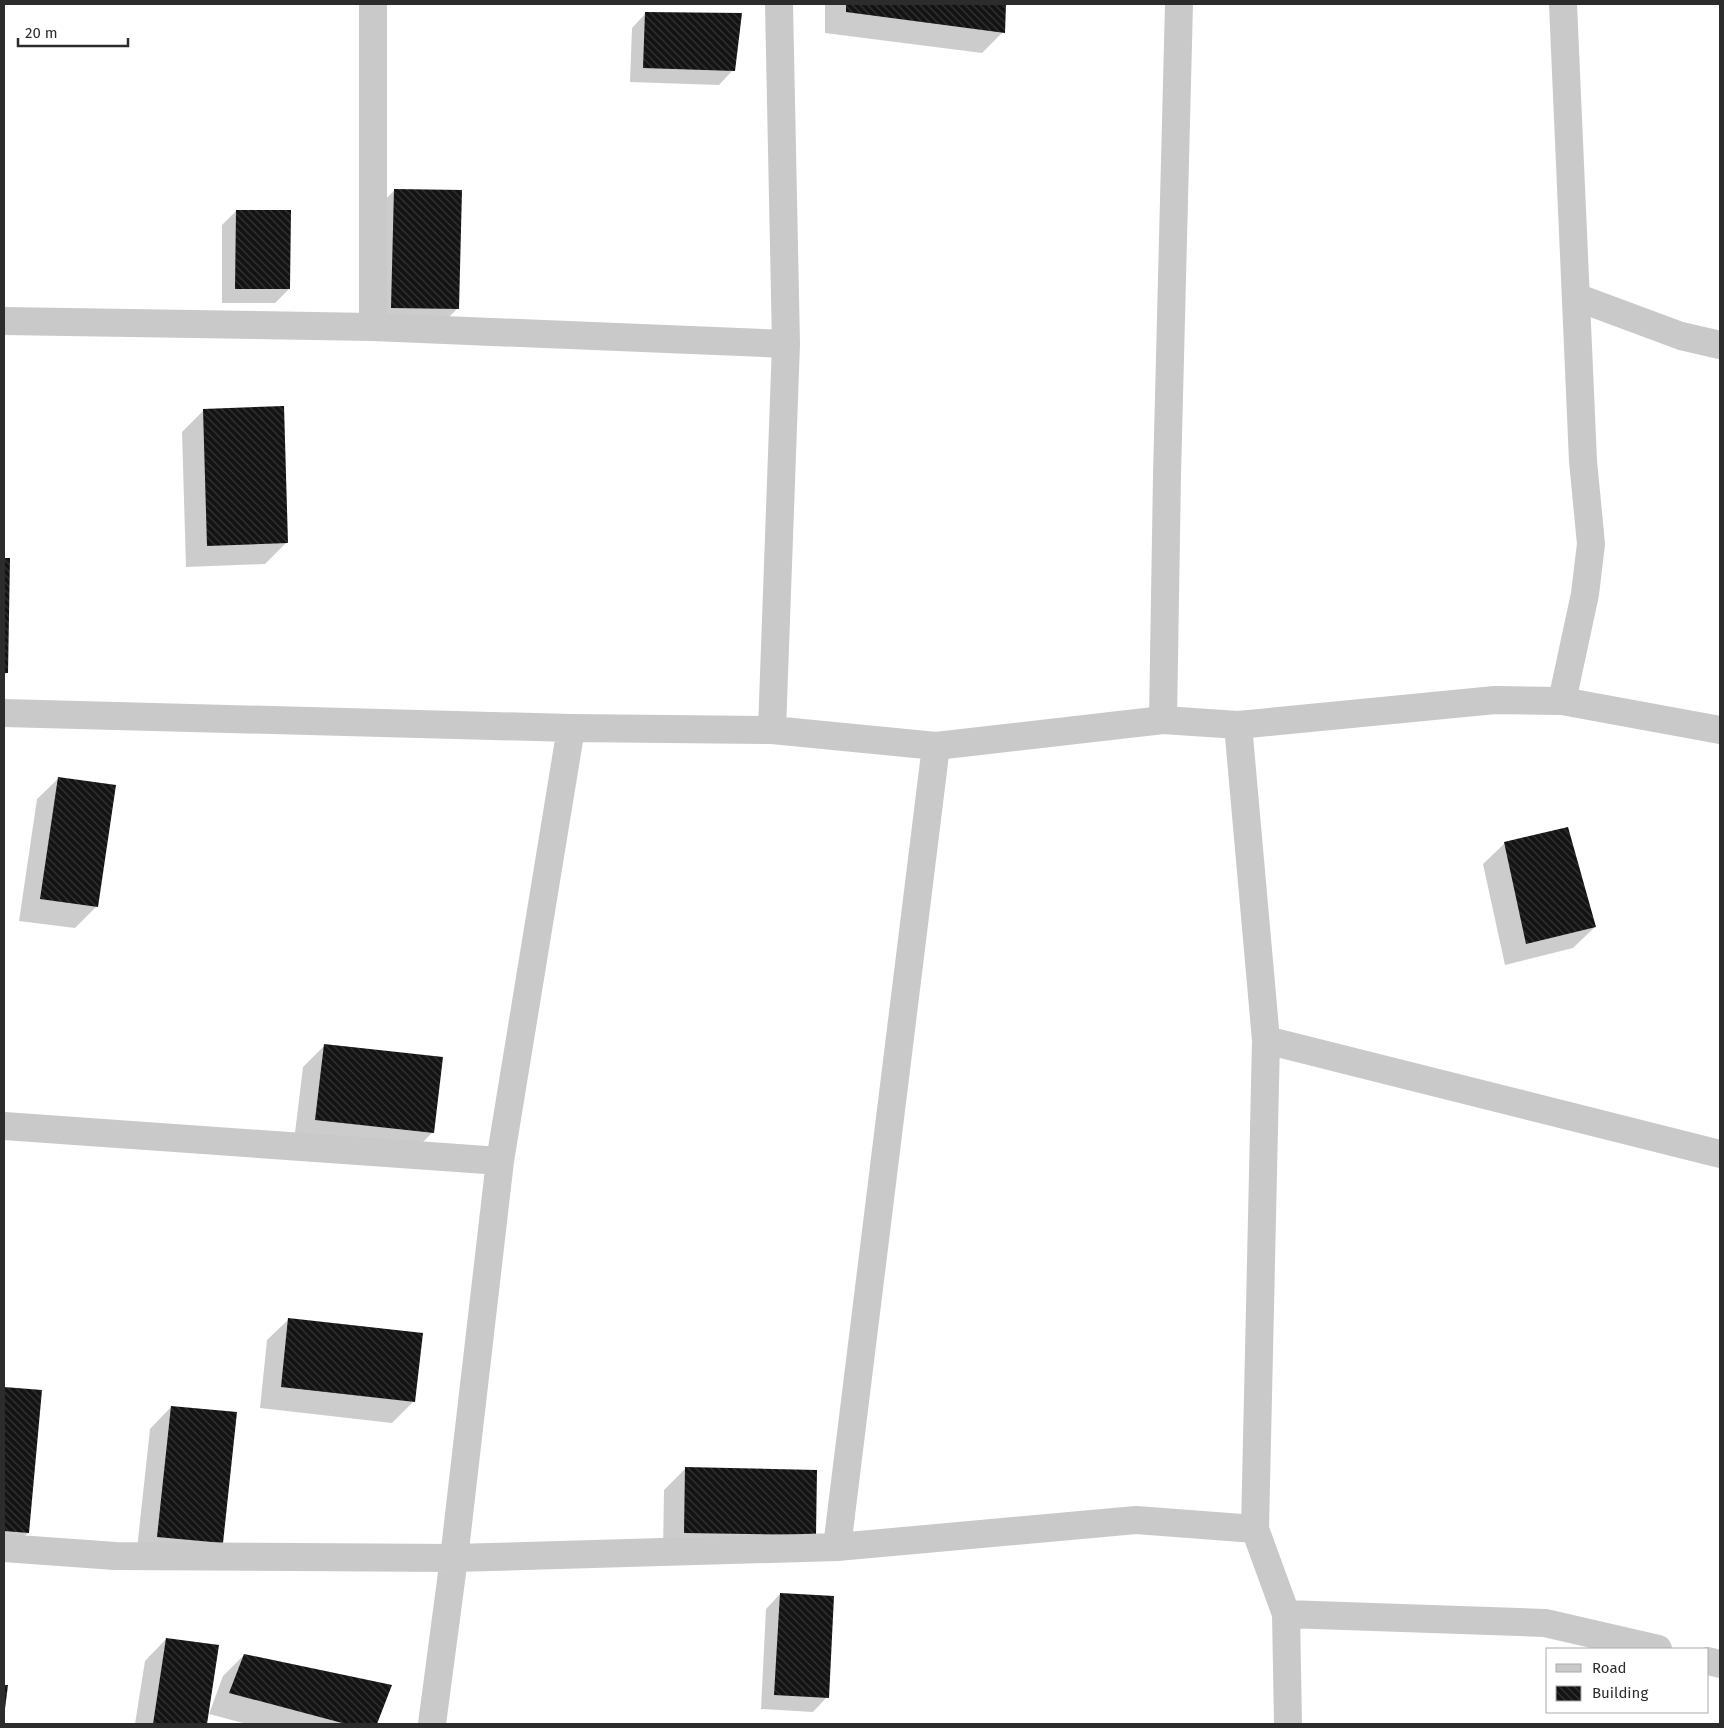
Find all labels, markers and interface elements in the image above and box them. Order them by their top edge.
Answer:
scale bar [18,15,128,47]
text: 20 m [25,24,58,42]
legend [1546,1648,1709,1713]
text: Road [1592,1659,1627,1677]
text: Building [1592,1684,1648,1702]

